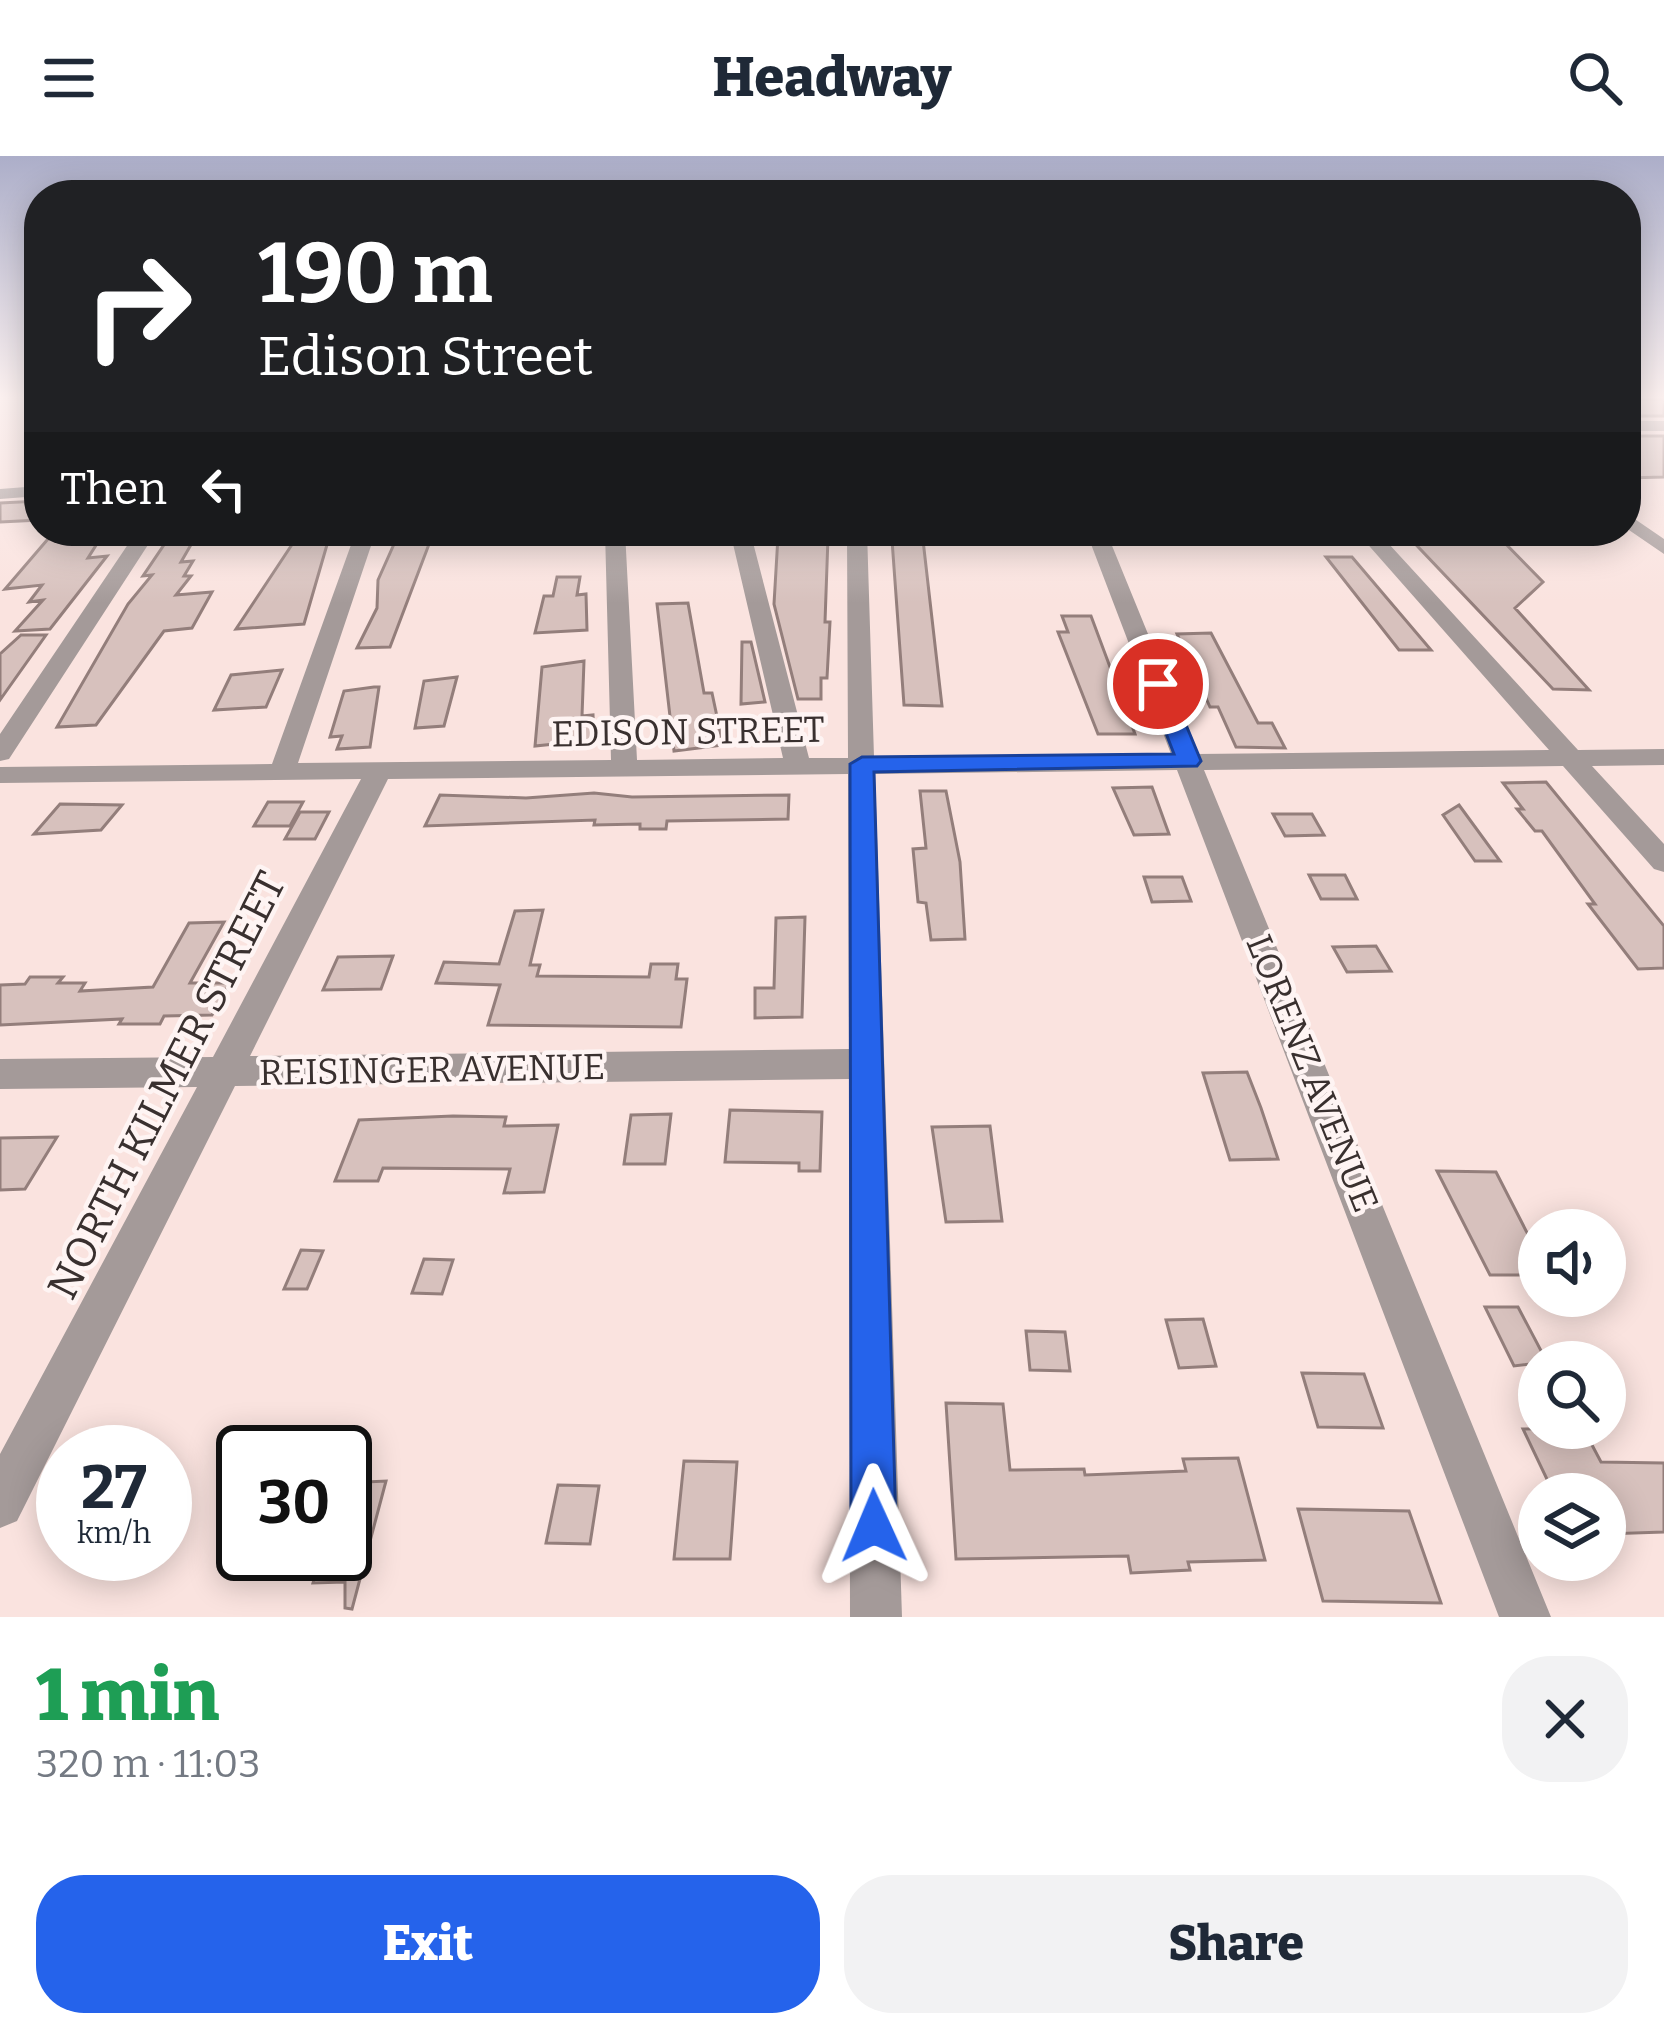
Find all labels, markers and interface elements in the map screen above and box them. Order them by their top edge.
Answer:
icon: menu [36,45,102,111]
icon: search [1562,45,1628,111]
text: Headway [712,46,952,110]
text: 190 m [258,223,493,324]
icon: right [60,228,216,384]
text: Edison Street [258,325,593,389]
icon: left [191,456,257,522]
text: Then [60,462,167,516]
pin [1107,633,1209,735]
icon: arrive [1125,651,1191,717]
street label: EDISON STREET [551,708,825,756]
street label: NORTH KILMER STREET [37,864,296,1307]
street label: LORENZ AVENUE [1236,929,1388,1218]
street label: REISINGER AVENUE [259,1045,605,1095]
map controls [1518,1209,1626,1581]
button: sound [1518,1209,1626,1317]
button: search [1518,1341,1626,1449]
speed limit sign: 30 [216,1425,372,1581]
text: 27 [81,1452,147,1524]
position arrow [811,1463,937,1589]
button: layers [1518,1473,1626,1581]
text: km/h [77,1515,151,1551]
text: 1 min [36,1653,219,1739]
button: close [1502,1656,1628,1782]
text: 320 m · 11:03 [36,1741,260,1787]
button: Exit [36,1875,820,2013]
button: Share [844,1875,1628,2013]

